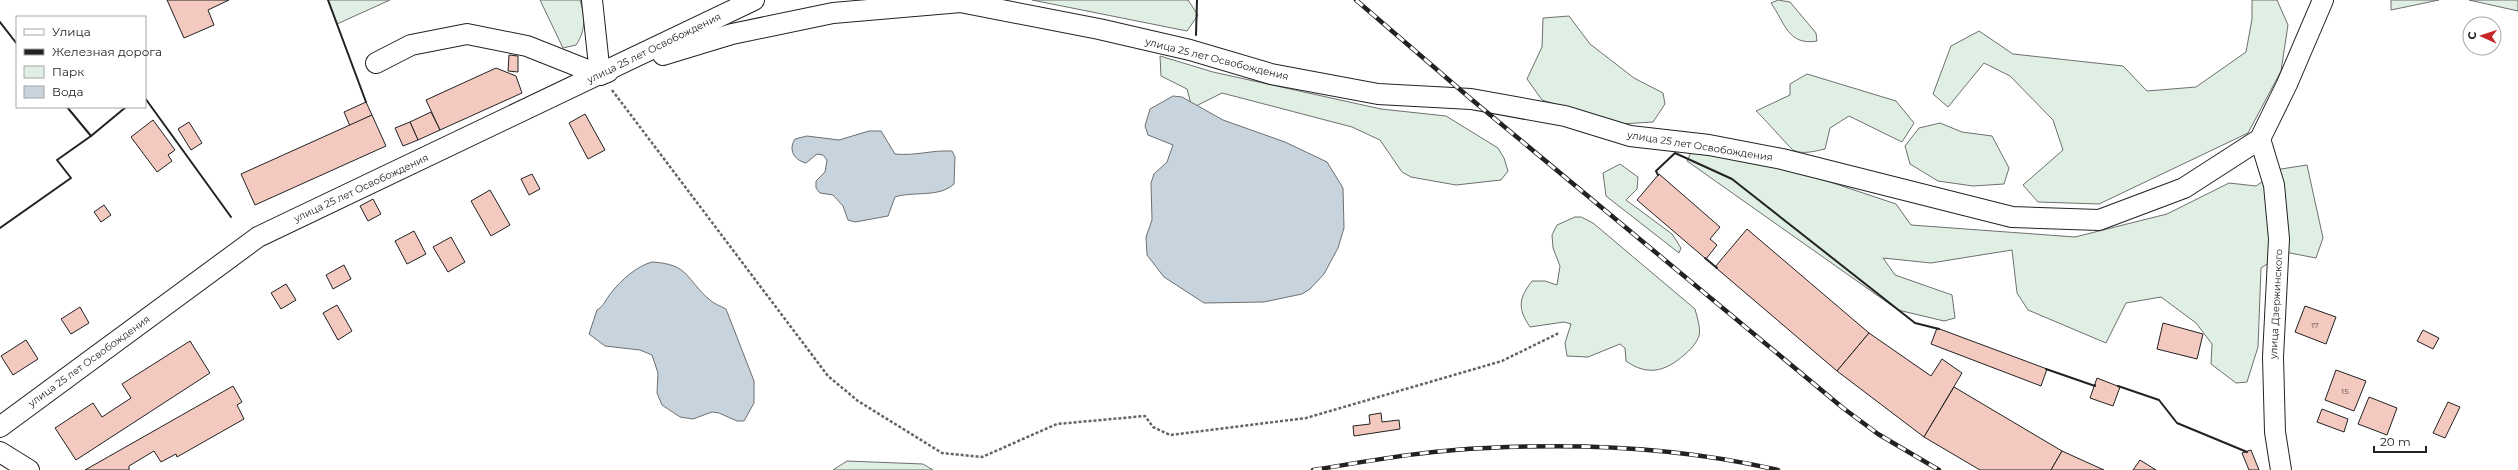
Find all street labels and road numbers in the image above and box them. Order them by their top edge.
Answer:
street label: улица 25 лет Освобождения [584,10,723,87]
street label: улица 25 лет Освобождения [1143,35,1290,83]
street label: улица 25 лет Освобождения [1625,128,1774,164]
street label: улица 25 лет Освобождения [291,151,431,225]
street label: улица Дзержинского [2267,249,2285,360]
street label: улица 25 лет Освобождения [25,312,152,410]

